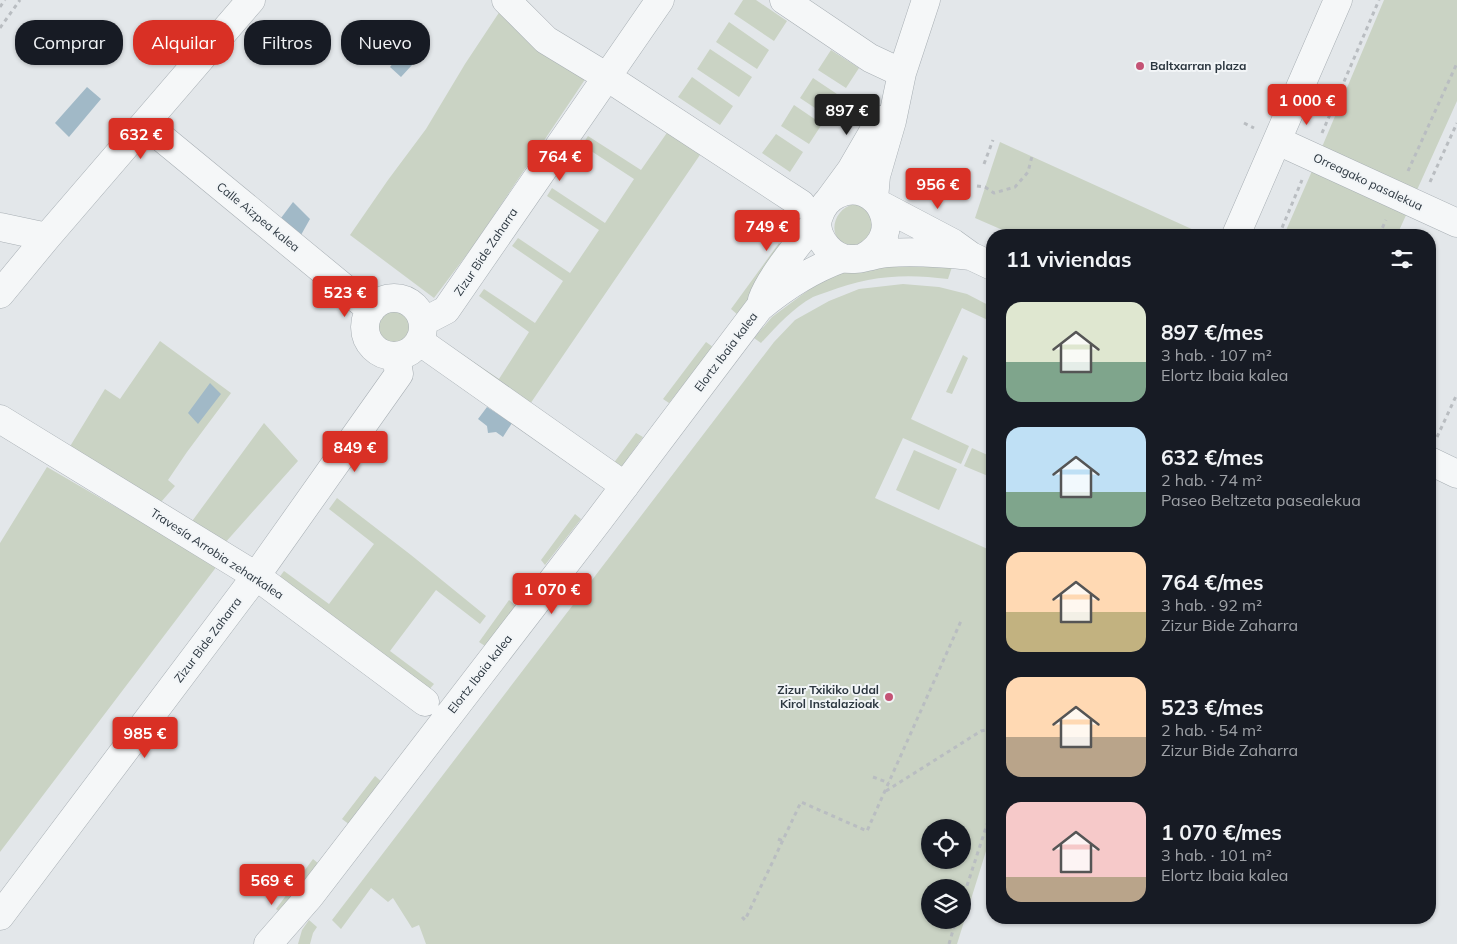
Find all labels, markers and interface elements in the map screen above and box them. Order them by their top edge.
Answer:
chip: Comprar [15,20,123,65]
chip: Alquilar [133,20,234,65]
chip: Filtros [244,20,331,65]
chip: Nuevo [341,20,430,65]
place label: Baltxarran plaza [1150,58,1247,73]
marker: Baltxarran plaza [1134,60,1146,72]
pin: 1 000 € [1261,84,1353,126]
text: 1 000 € [1279,90,1335,110]
pin: 897 € [812,94,882,136]
text: 897 € [826,100,868,120]
pin: 632 € [106,118,176,160]
text: 632 € [120,124,162,144]
pin: 764 € [525,140,595,182]
text: 764 € [539,146,581,166]
street label: Orreagako pasalekua [1311,150,1425,214]
pin: 956 € [903,168,973,210]
text: 956 € [917,174,959,194]
street label: Calle Aizpea kalea [214,179,303,255]
street label: Zizur Bide Zaharra [451,205,521,299]
pin: 749 € [732,210,802,252]
text: 749 € [746,216,788,236]
icon: filters [1388,245,1416,273]
text: 11 viviendas [1006,246,1132,272]
pin: 523 € [310,276,380,318]
text: 523 € [324,282,366,302]
street label: Elortz Ibaia kalea [691,309,760,394]
text: 897 €/mes [1161,319,1263,345]
icon: home [1046,322,1106,382]
text: 3 hab. · 107 m² [1161,345,1272,365]
text: Elortz Ibaia kalea [1161,365,1288,385]
pin: 849 € [320,430,390,473]
text: 849 € [334,437,376,457]
text: 632 €/mes [1161,444,1263,470]
icon: home [1046,447,1106,507]
text: 2 hab. · 74 m² [1161,470,1262,490]
text: Paseo Beltzeta pasealekua [1161,490,1361,510]
street label: Travesía Arrobia zeharkalea [148,505,287,602]
text: 764 €/mes [1161,569,1263,595]
pin: 1 070 € [506,572,598,615]
icon: home [1046,572,1106,632]
text: 1 070 € [524,579,580,599]
street label: Zizur Bide Zaharra [171,594,245,685]
text: 3 hab. · 92 m² [1161,595,1262,615]
text: Zizur Bide Zaharra [1161,615,1298,635]
street label: Elortz Ibaia kalea [444,631,515,716]
place label: Zizur Txikiko Udal Kirol Instalazioak [777,682,879,711]
marker: Zizur Txikiko Udal Kirol Instalazioak [883,691,895,703]
text: 523 €/mes [1161,694,1263,720]
icon: home [1046,697,1106,757]
pin: 985 € [110,716,180,759]
text: 2 hab. · 54 m² [1161,720,1262,740]
text: 985 € [124,723,166,743]
text: Zizur Bide Zaharra [1161,740,1298,760]
map controls [921,819,971,929]
button: locate [921,819,971,869]
text: 1 070 €/mes [1161,819,1282,845]
icon: home [1046,822,1106,882]
text: 3 hab. · 101 m² [1161,845,1272,865]
pin: 569 € [237,864,307,906]
text: Elortz Ibaia kalea [1161,865,1288,885]
text: 569 € [251,870,293,890]
button: layers [921,879,971,929]

